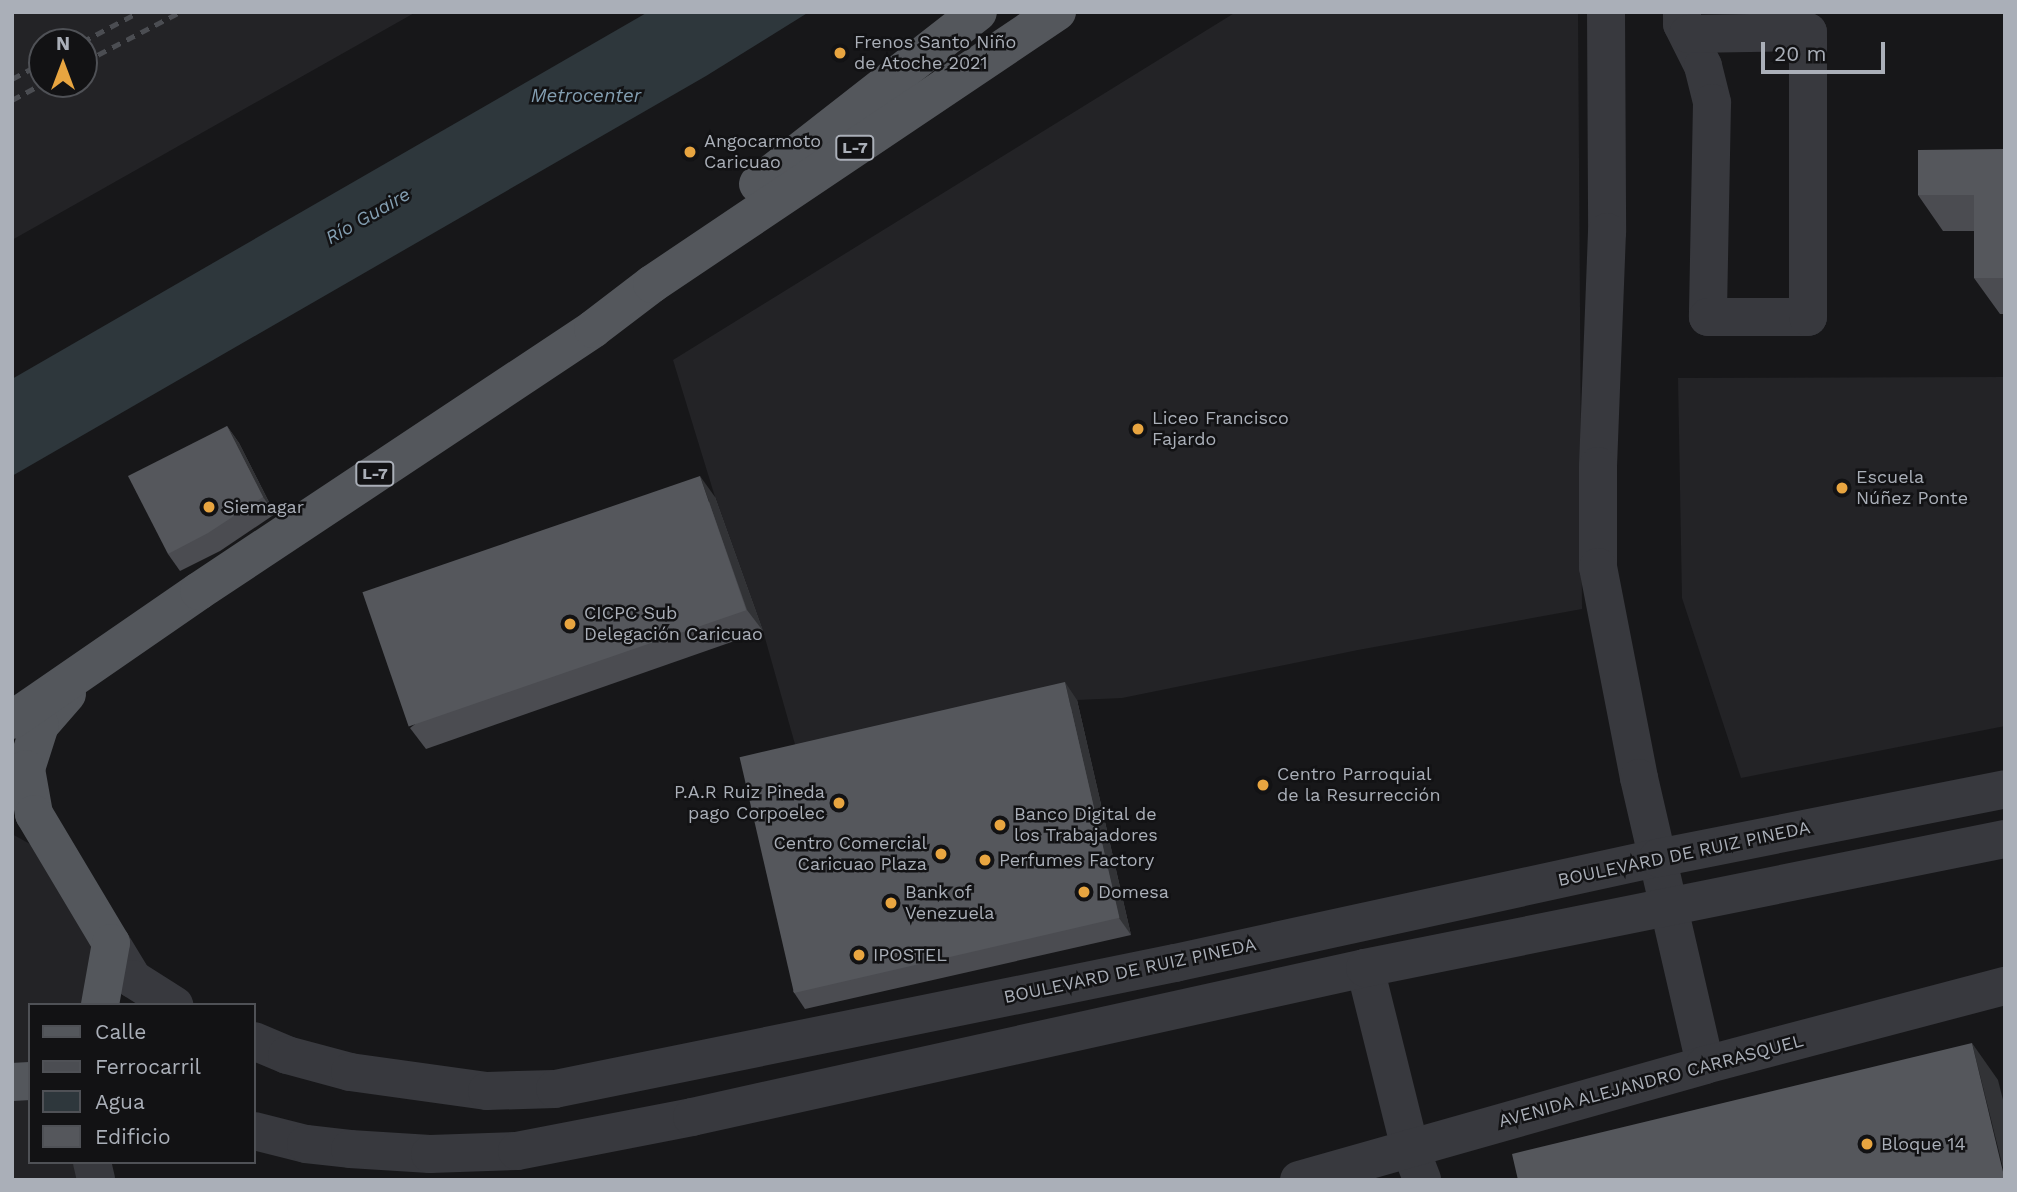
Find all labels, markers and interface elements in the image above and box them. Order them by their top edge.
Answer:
north arrow [28,28,98,98]
scale bar [1765,28,1889,72]
text: N [56,32,70,55]
place label: Frenos Santo Niño de Atoche 2021 [854,32,1016,74]
text: 20 m [1774,41,1826,66]
marker: Frenos Santo Niño de Atoche 2021 [832,45,848,61]
water label: Metrocenter [531,85,641,107]
place label: Angocarmoto Caricuao [704,131,821,174]
road number: L-7 [834,136,876,160]
marker: Angocarmoto Caricuao [682,144,698,160]
water label: Río Guaire [322,183,414,249]
place label: Liceo Francisco Fajardo [1152,408,1289,450]
marker: Liceo Francisco Fajardo [1130,421,1146,437]
road number: L-7 [354,461,396,486]
place label: Escuela Núñez Ponte [1856,467,1968,510]
marker: Escuela Núñez Ponte [1834,480,1850,496]
place label: Siemagar [223,496,304,518]
marker: Siemagar [201,499,217,515]
place label: CICPC Sub Delegación Caricuao [584,603,763,646]
marker: CICPC Sub Delegación Caricuao [562,616,578,632]
place label: Centro Parroquial de la Resurrección [1277,764,1441,806]
marker: Centro Parroquial de la Resurrección [1255,777,1271,793]
place label: P.A.R Ruiz Pineda pago Corpoelec [674,782,825,824]
marker: P.A.R Ruiz Pineda pago Corpoelec [831,795,847,811]
place label: Banco Digital de los Trabajadores [1014,804,1158,846]
marker: Banco Digital de los Trabajadores [992,817,1008,833]
street label: BOULEVARD DE RUIZ PINEDA [1556,817,1812,891]
place label: Centro Comercial Caricuao Plaza [773,833,927,876]
marker: Centro Comercial Caricuao Plaza [933,846,949,862]
place label: Perfumes Factory [999,849,1154,871]
marker: Perfumes Factory [977,852,993,868]
place label: Domesa [1098,881,1169,903]
place label: Bank of Venezuela [905,882,995,924]
marker: Domesa [1076,884,1092,900]
marker: Bank of Venezuela [883,895,899,911]
street label: BOULEVARD DE RUIZ PINEDA [1002,934,1258,1008]
place label: IPOSTEL [873,944,947,966]
marker: IPOSTEL [851,947,867,963]
legend [28,1003,256,1164]
text: Calle [95,1019,146,1044]
street label: AVENIDA ALEJANDRO CARRASQUEL [1495,1030,1807,1132]
text: Ferrocarril [95,1054,201,1079]
text: Agua [95,1089,145,1114]
text: Edificio [95,1124,171,1149]
place label: Bloque 14 [1881,1133,1966,1155]
marker: Bloque 14 [1859,1136,1875,1152]

